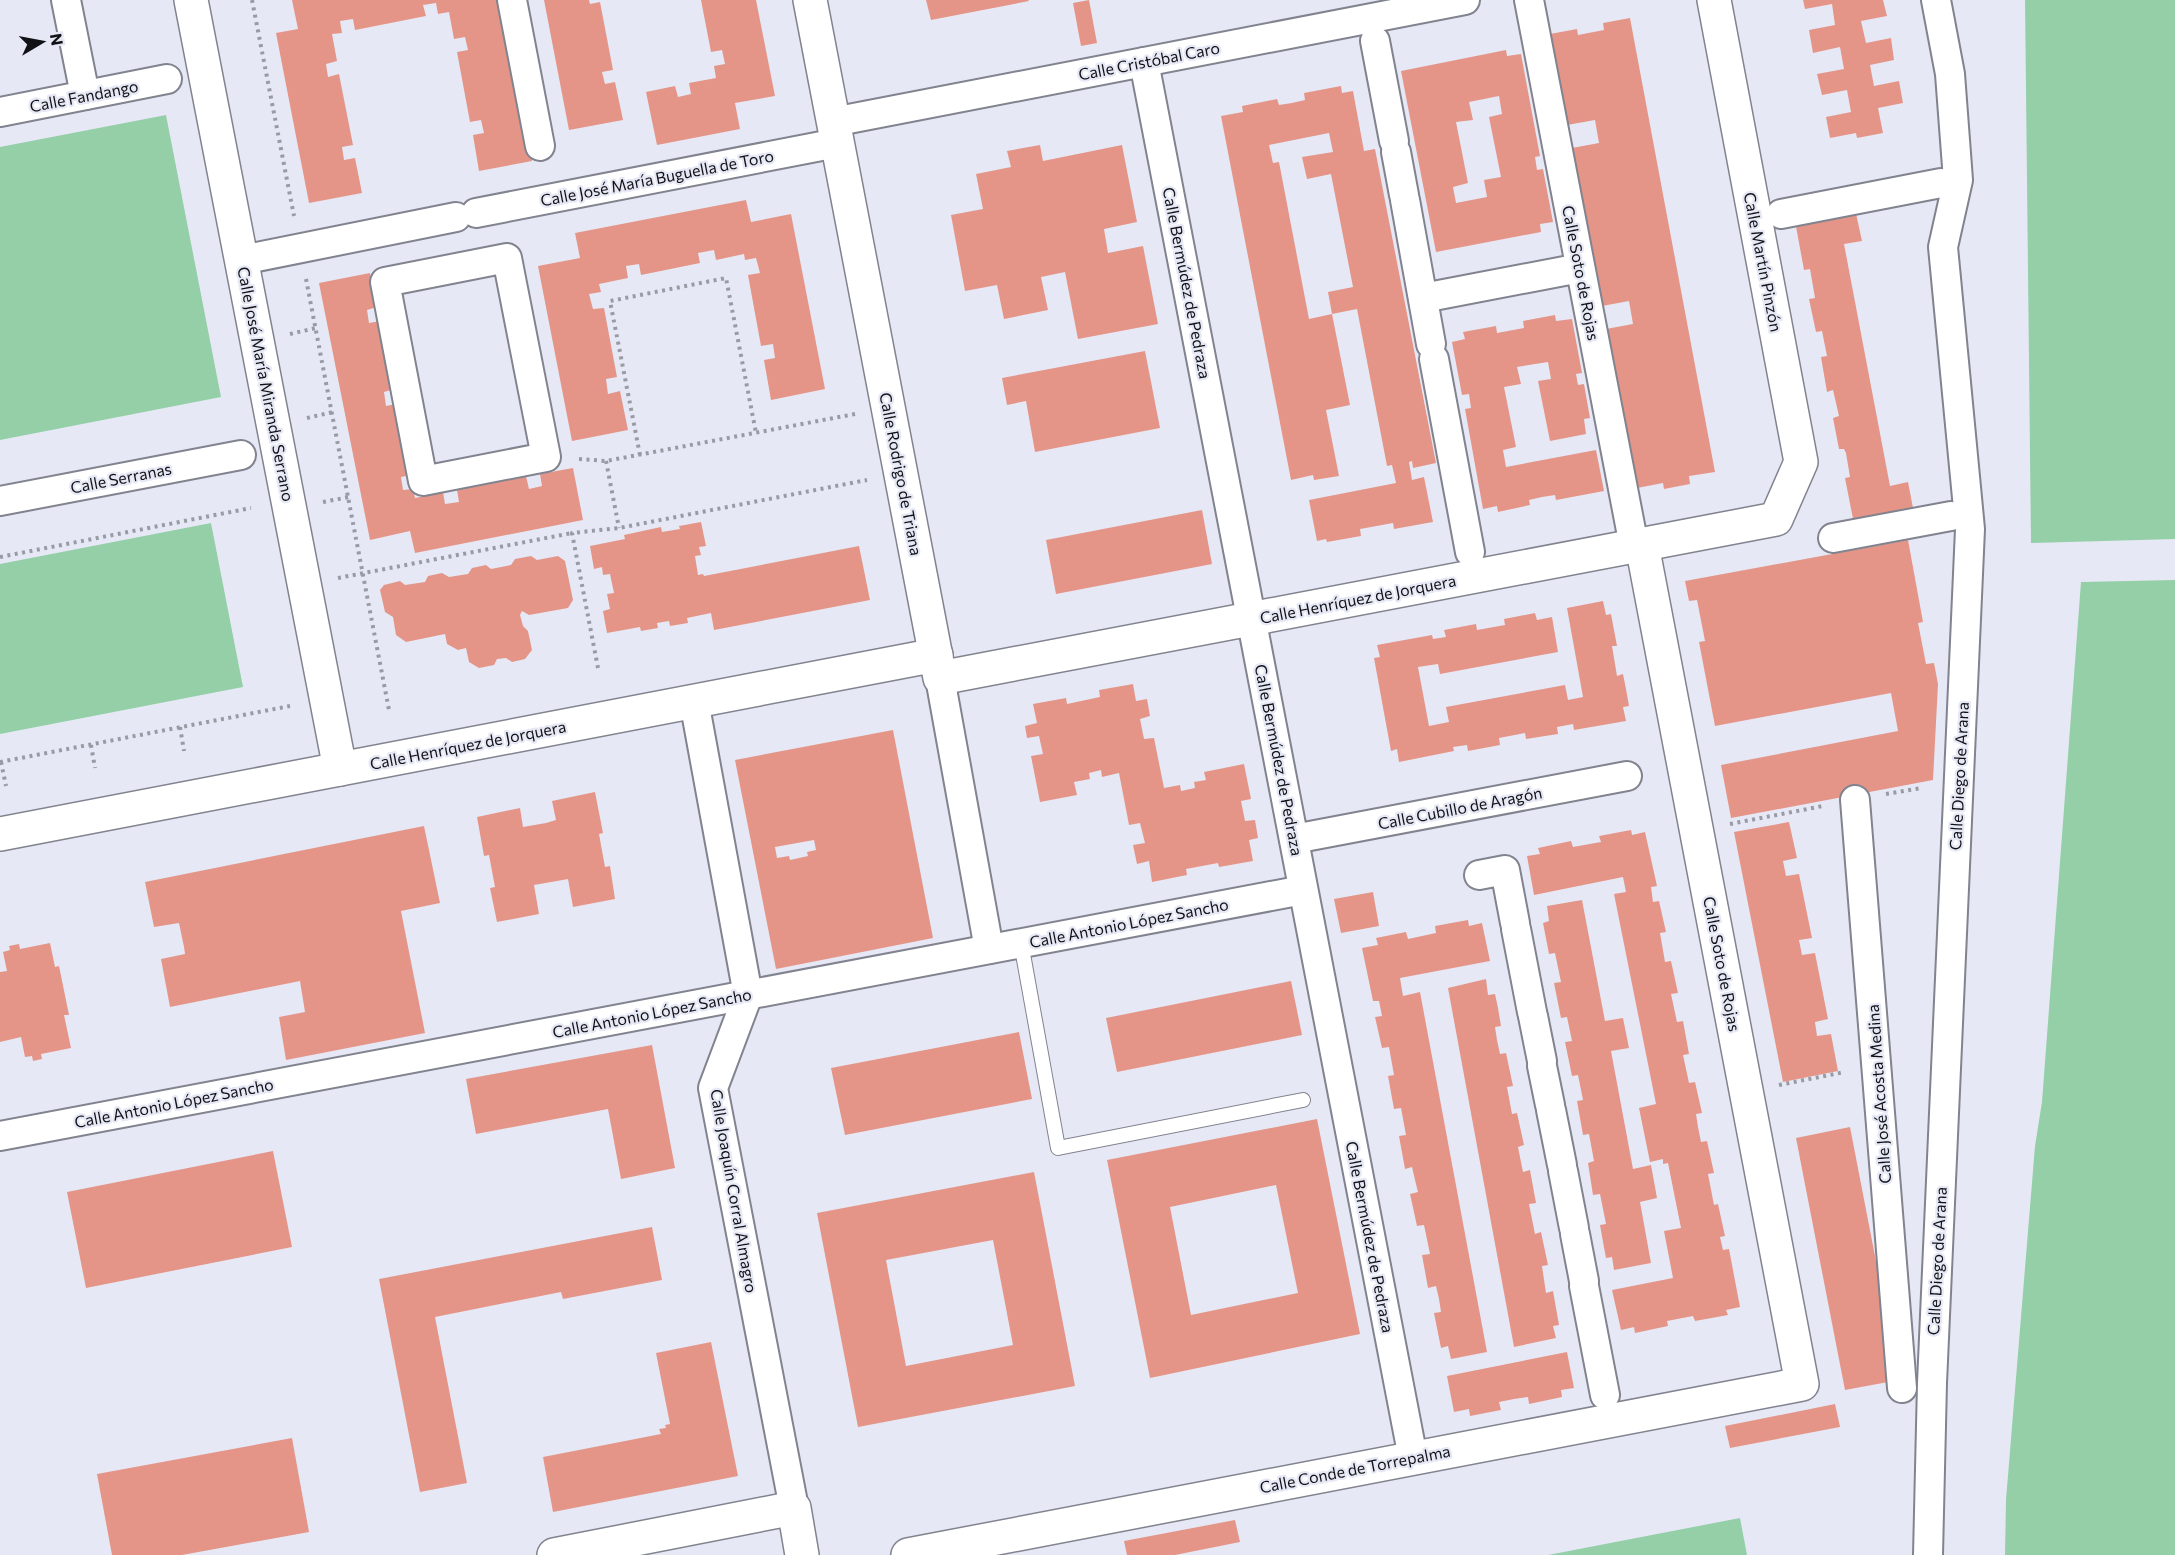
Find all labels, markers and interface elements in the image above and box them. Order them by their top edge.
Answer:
north arrow [12,12,72,72]
text: N [47,32,68,47]
street label: Calle Cristóbal Caro [1077,37,1221,84]
street label: Calle Fandango [28,76,140,115]
street label: Calle José María Buguella de Toro [539,146,775,209]
street label: Calle Bermúdez de Pedraza [1160,185,1215,380]
street label: Calle Martín Pinzón [1741,191,1786,333]
street label: Calle Soto de Rojas [1559,204,1604,342]
street label: Calle José María Miranda Serrano [234,265,299,503]
street label: Calle Rodrigo de Triana [876,391,927,557]
street label: Calle Serranas [69,458,173,497]
street label: Calle Henríquez de Jorquera [1258,570,1457,627]
street label: Calle Bermúdez de Pedraza [1252,662,1307,857]
street label: Calle Diego de Arana [1945,701,1972,851]
street label: Calle Henríquez de Jorquera [368,716,567,773]
street label: Calle Cubillo de Aragón [1376,782,1544,833]
street label: Calle Antonio López Sancho [1028,894,1230,951]
street label: Calle Soto de Rojas [1700,895,1745,1033]
street label: Calle Antonio López Sancho [551,984,753,1041]
street label: Calle José Acosta Medina [1863,1004,1894,1184]
street label: Calle Antonio López Sancho [73,1074,275,1131]
street label: Calle Joaquín Corral Almagro [707,1088,762,1294]
street label: Calle Bermúdez de Pedraza [1343,1139,1398,1334]
street label: Calle Diego de Arana [1923,1186,1950,1336]
street label: Calle Conde de Torrepalma [1258,1441,1452,1496]

